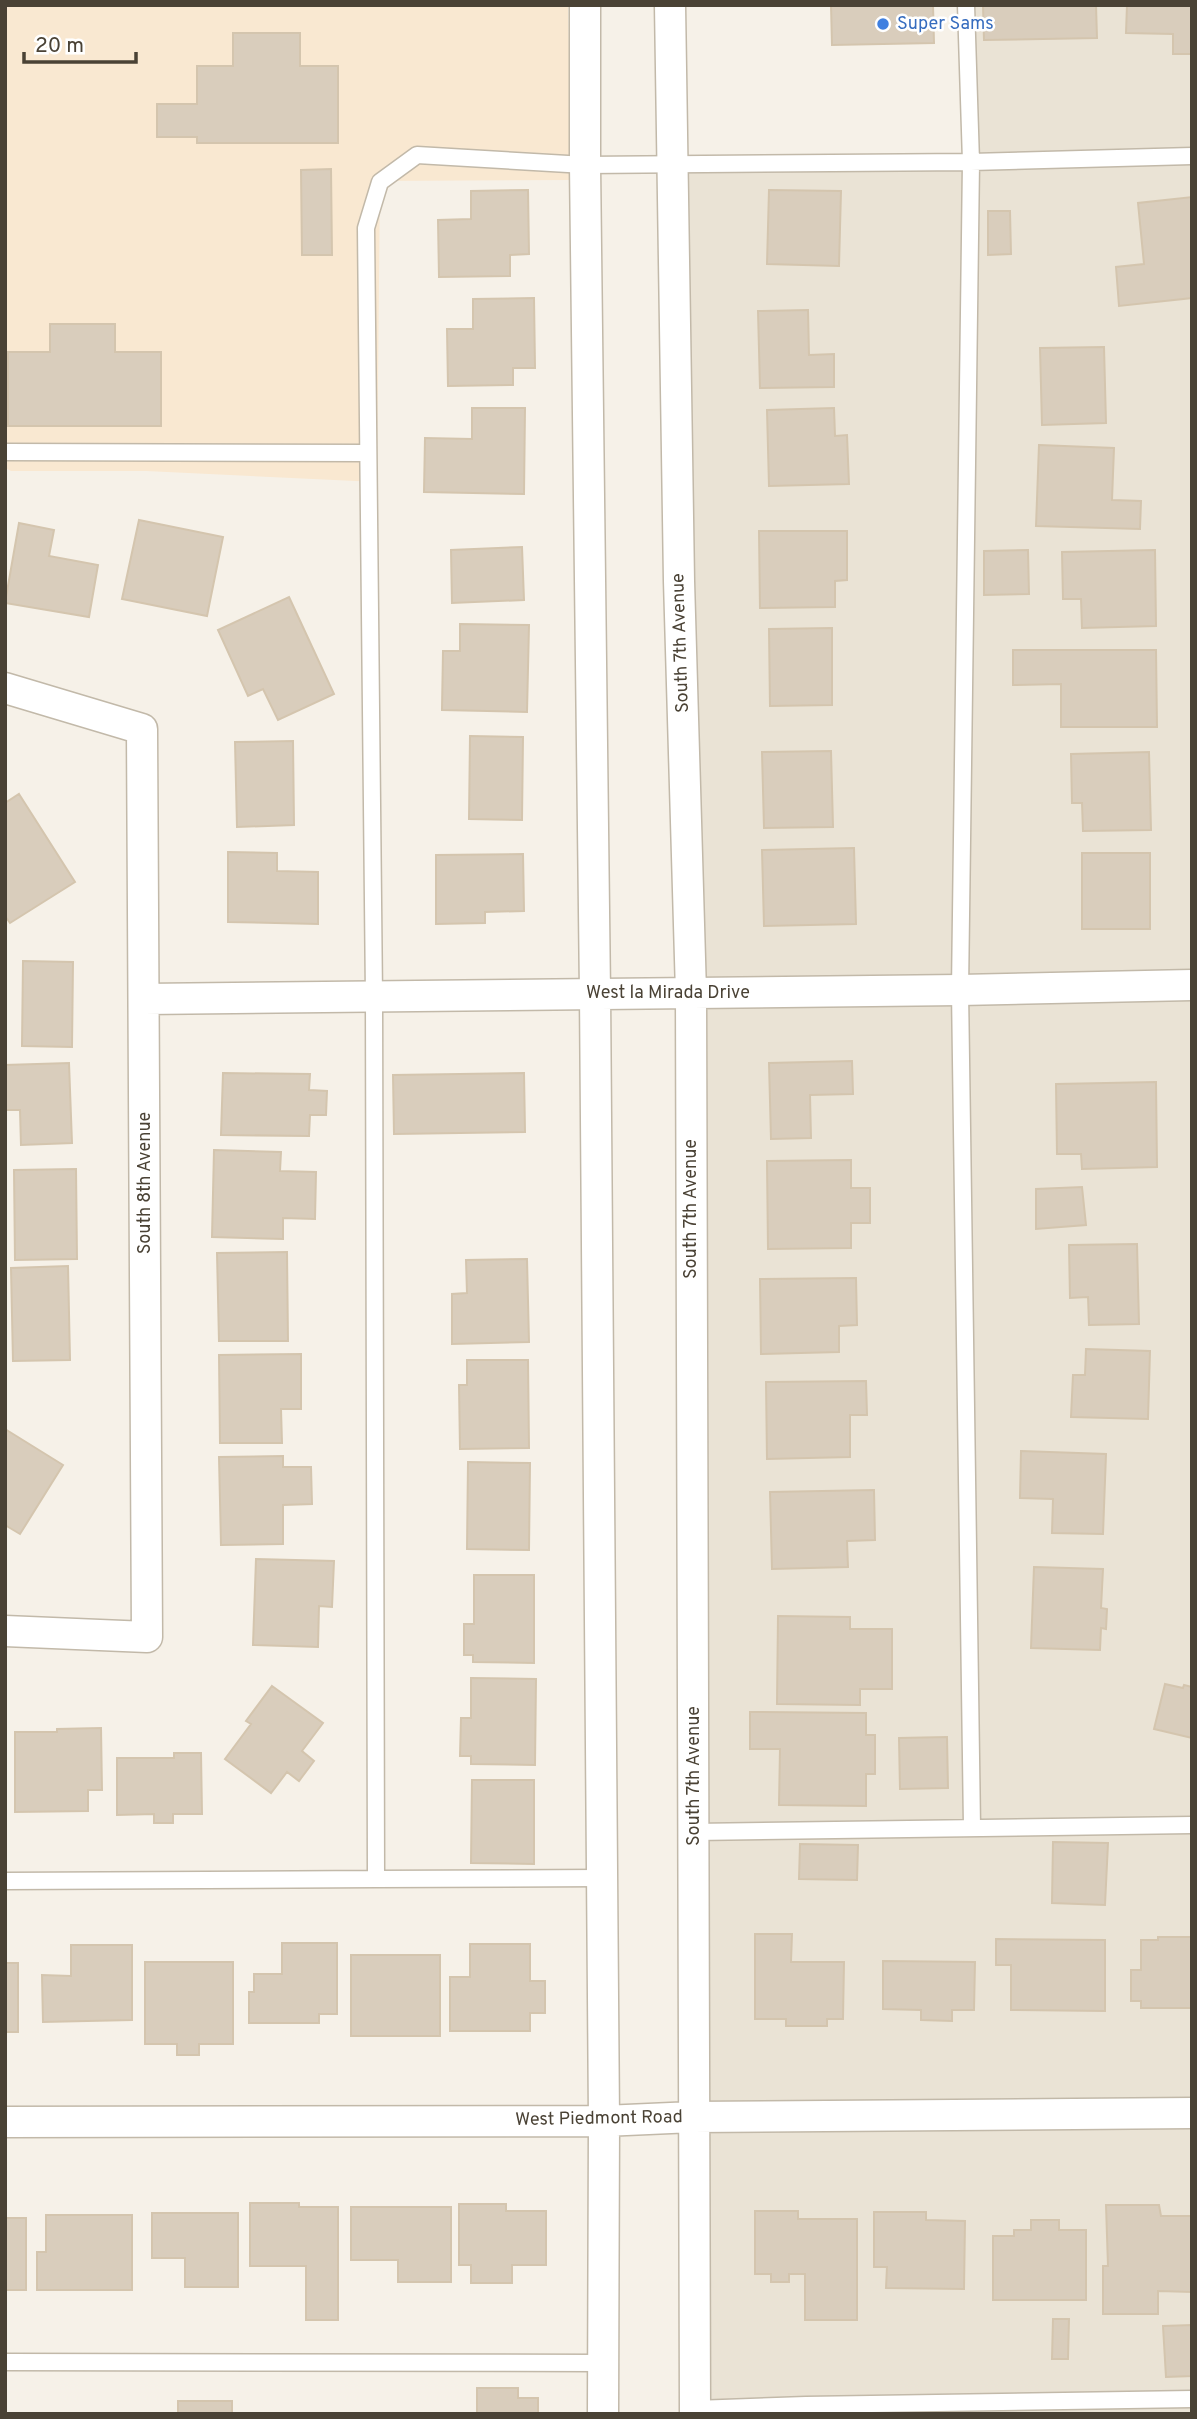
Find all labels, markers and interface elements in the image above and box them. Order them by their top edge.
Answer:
place label: Super Sams [897,13,994,36]
marker: Super Sams [875,16,891,32]
scale bar [24,21,136,65]
text: 20 m [35,33,84,60]
street label: South 7th Avenue [667,573,695,713]
street label: West la Mirada Drive [586,982,750,1005]
street label: South 8th Avenue [134,1112,157,1254]
street label: South 7th Avenue [680,1139,703,1279]
street label: South 7th Avenue [683,1706,706,1846]
street label: West Piedmont Road [515,2106,683,2132]

